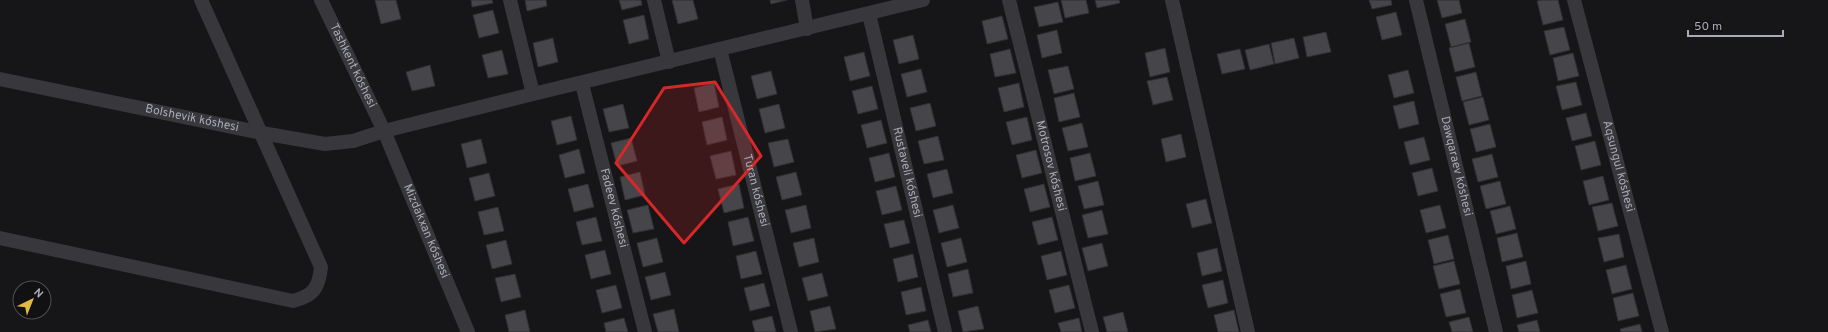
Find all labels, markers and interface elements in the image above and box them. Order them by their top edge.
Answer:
scale bar [1688,12,1783,38]
text: 50 m [1694,19,1722,35]
street label: Tashkent kóshesi [326,21,380,111]
street label: Bolshevik kóshesi [144,101,240,136]
street label: Dawqaraev kóshesi [1436,115,1476,218]
street label: Motrosov kóshesi [1031,119,1069,213]
street label: Aqsungul kóshesi [1598,119,1638,214]
street label: Rustaveli kóshesi [888,126,925,220]
street label: Turan kóshesi [739,153,772,229]
street label: Fadeev kóshesi [596,167,631,249]
street label: Mizdakxan kóshesi [399,182,453,281]
north arrow [12,280,52,320]
text: N [30,286,46,301]

